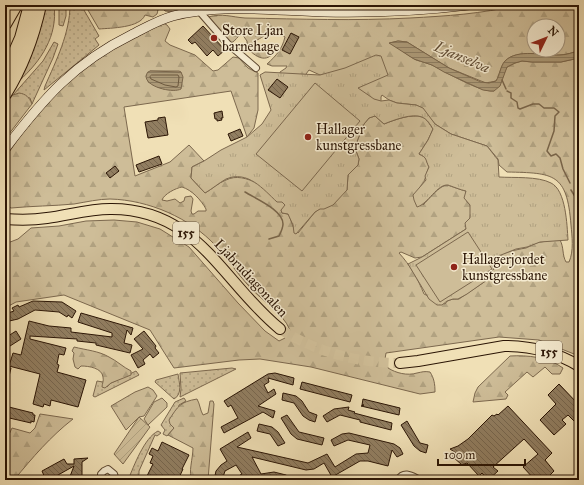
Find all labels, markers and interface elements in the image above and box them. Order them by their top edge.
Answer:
north arrow [526,18,566,58]
place label: Store Ljan barnehage [222,22,284,55]
text: N [545,24,561,40]
marker: Store Ljan barnehage [209,33,219,43]
water label: Ljanselva [431,37,492,77]
place label: Hallager kunstgressbane [316,121,402,154]
marker: Hallager kunstgressbane [303,132,313,142]
road number: 155 [173,222,199,244]
street label: Ljabrudiagonalen [211,236,292,321]
place label: Hallagerjordet kunstgressbane [462,251,548,284]
marker: Hallagerjordet kunstgressbane [449,262,459,272]
road number: 155 [536,341,562,363]
scale bar [438,441,525,467]
text: 100 m [444,448,475,462]

